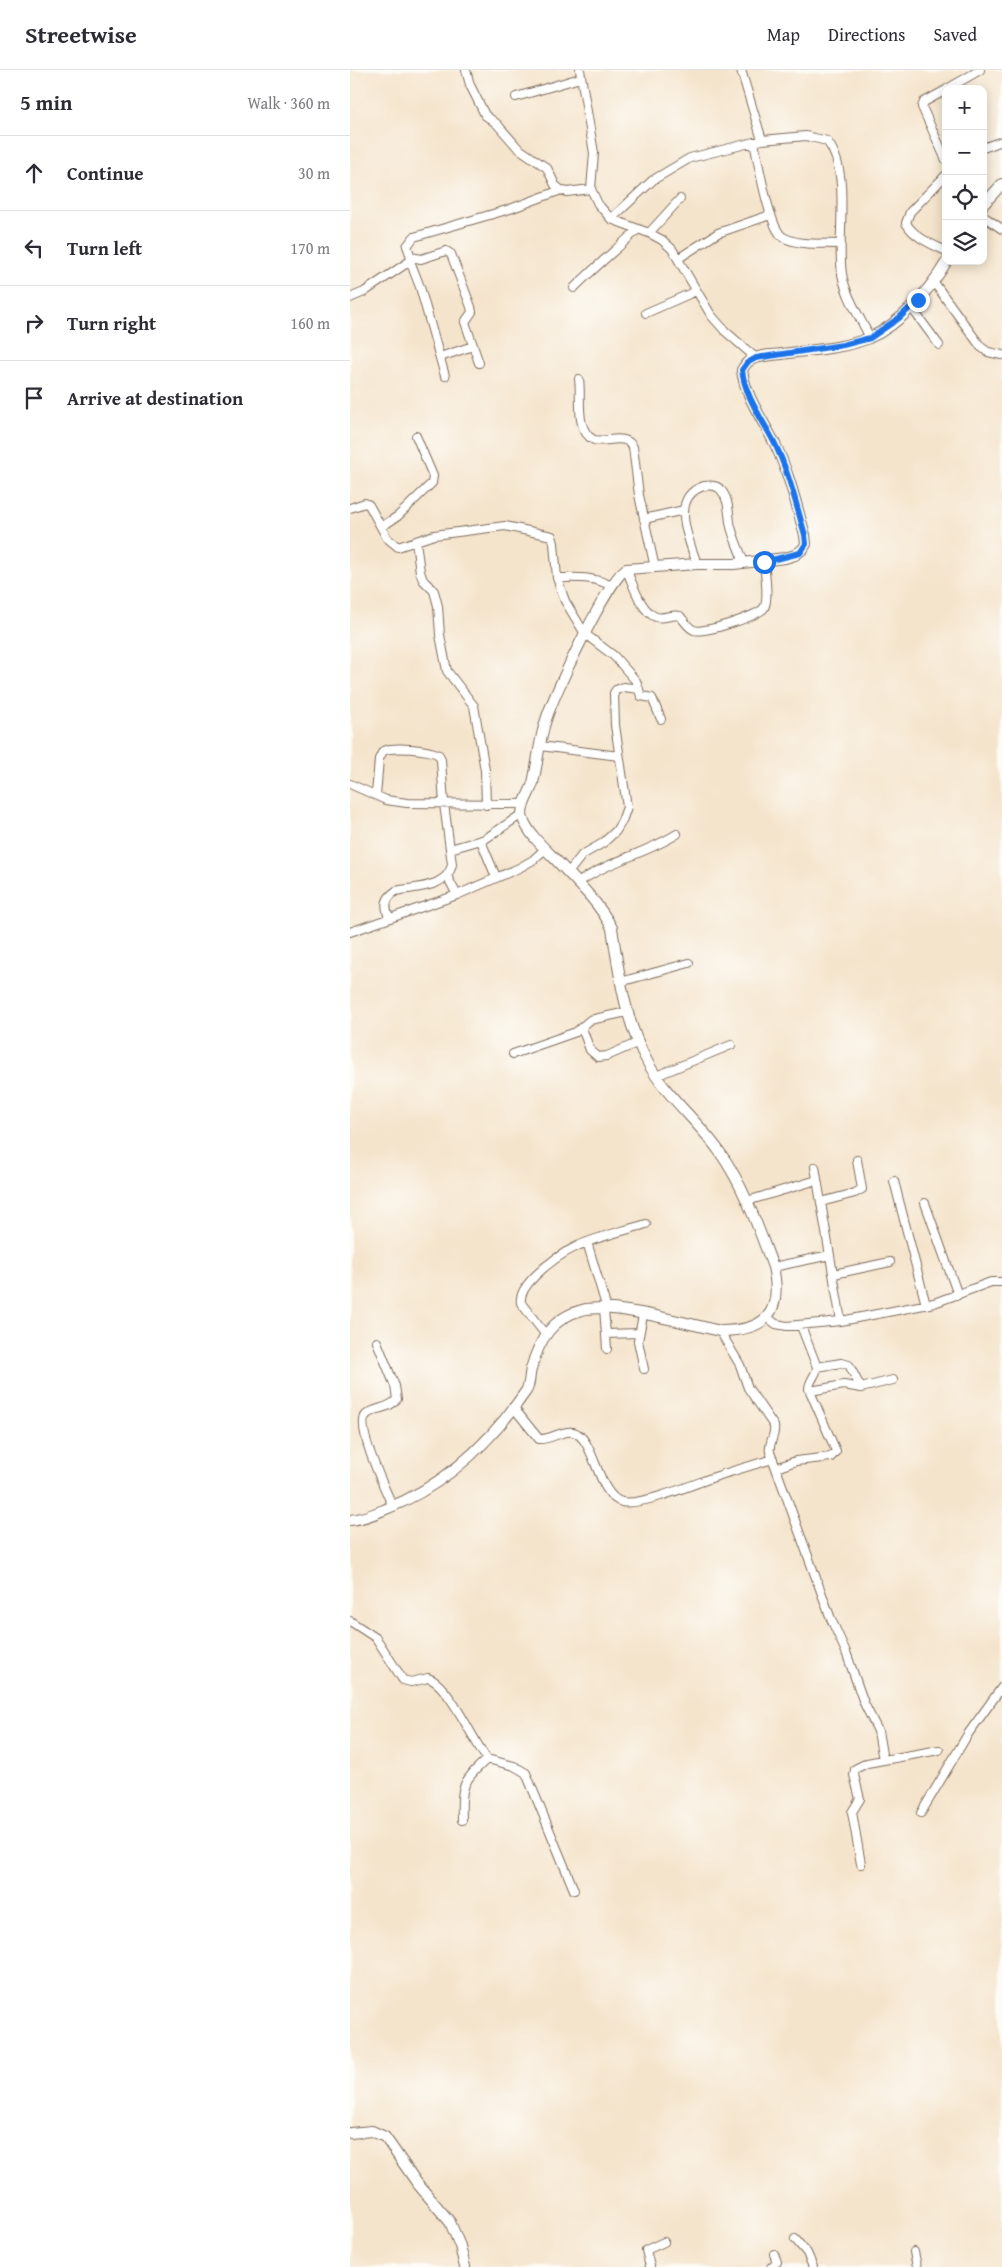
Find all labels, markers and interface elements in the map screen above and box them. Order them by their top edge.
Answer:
text: Streetwise [25,17,137,52]
text: Map [767,21,800,48]
text: Directions [828,21,905,48]
text: Saved [933,21,977,48]
map controls [942,85,987,265]
button: + [942,85,987,130]
text: 5 min [20,87,72,118]
text: Walk · 360 m [247,91,330,115]
button: − [942,130,987,175]
icon: ahead [20,159,48,187]
text: Continue [67,159,144,187]
text: 30 m [298,161,330,185]
button: locate [942,175,987,220]
button: layers [942,220,987,265]
icon: left [20,234,48,262]
text: Turn left [67,234,142,262]
text: 170 m [290,236,330,260]
route end [907,289,930,312]
icon: right [20,309,48,337]
text: Turn right [67,309,156,337]
text: 160 m [290,311,330,335]
icon: arrive [20,384,48,412]
text: Arrive at destination [67,384,243,412]
route start [753,551,776,574]

